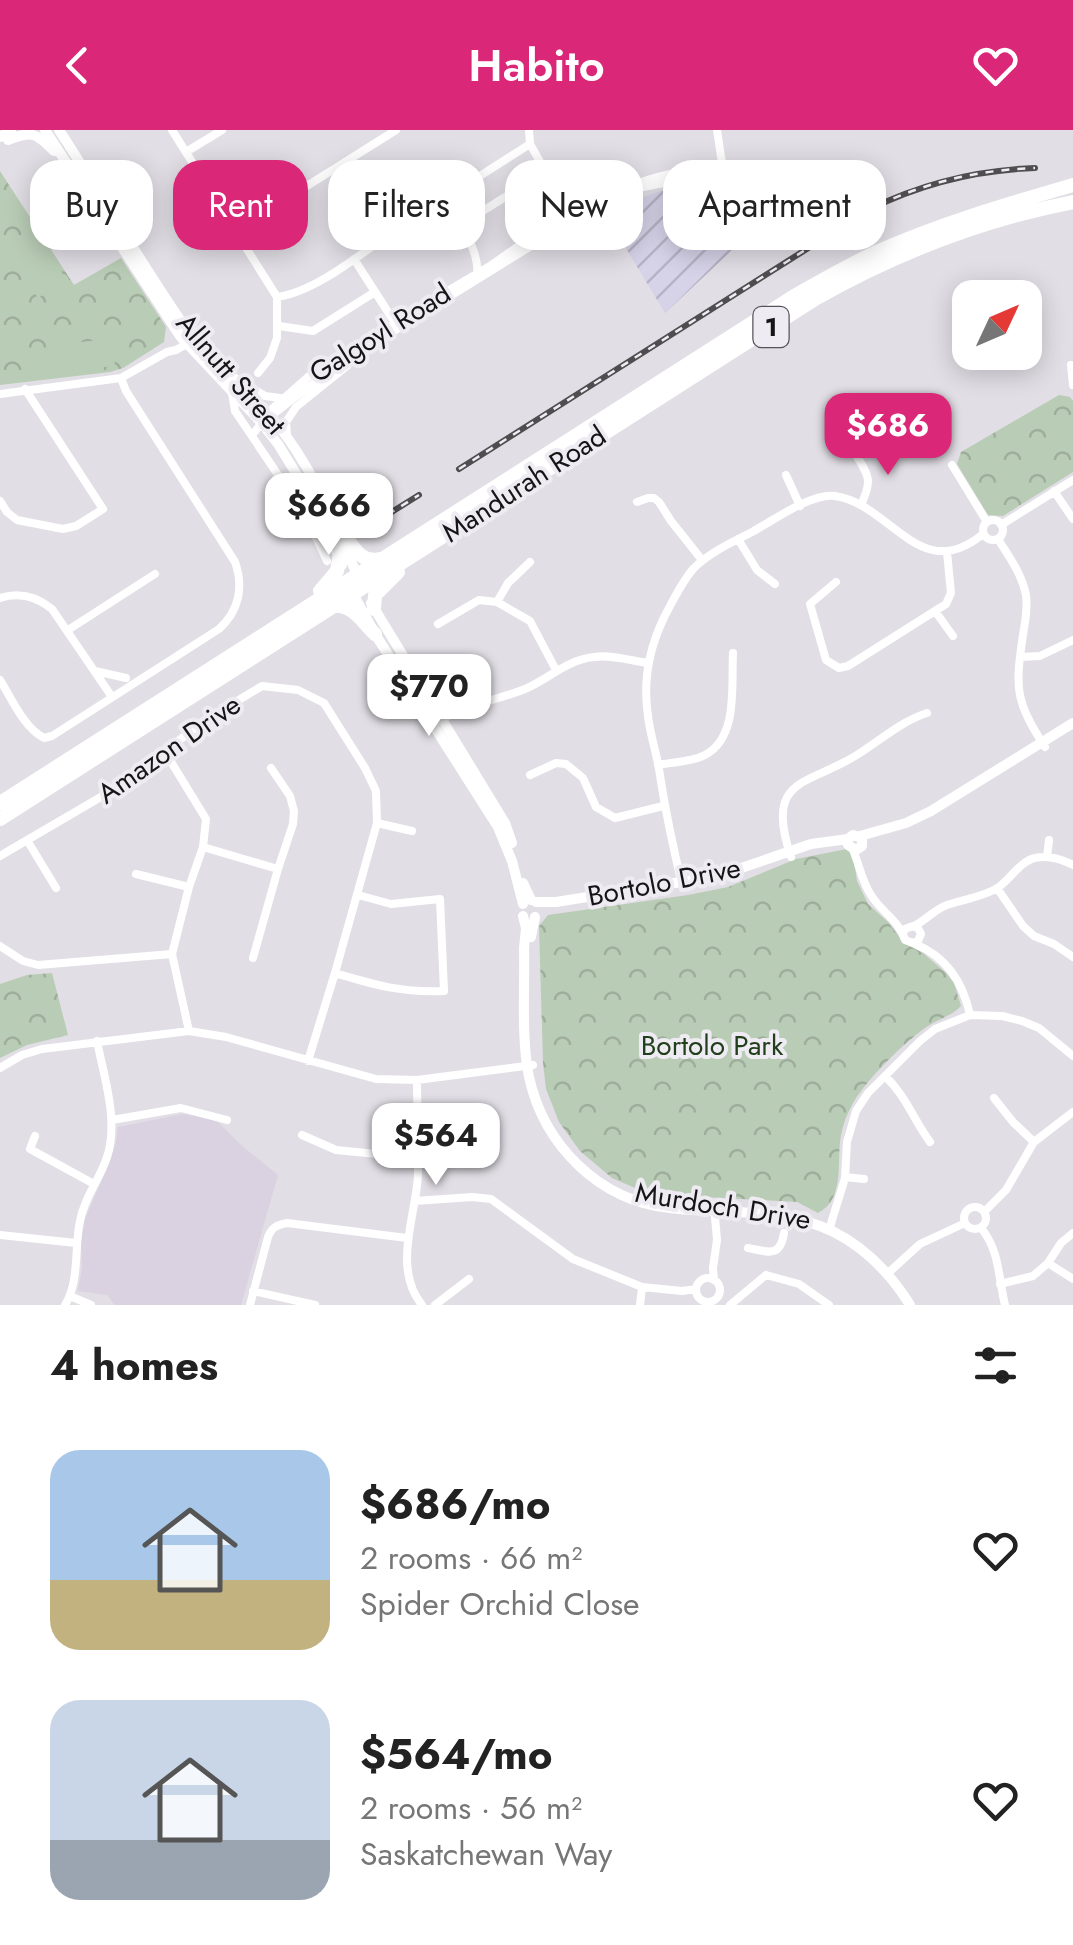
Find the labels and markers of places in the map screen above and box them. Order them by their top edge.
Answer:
pin: $686 [829,393,947,478]
pin: $666 [270,473,388,558]
pin: $770 [370,654,488,739]
pin: $564 [377,1103,495,1188]

